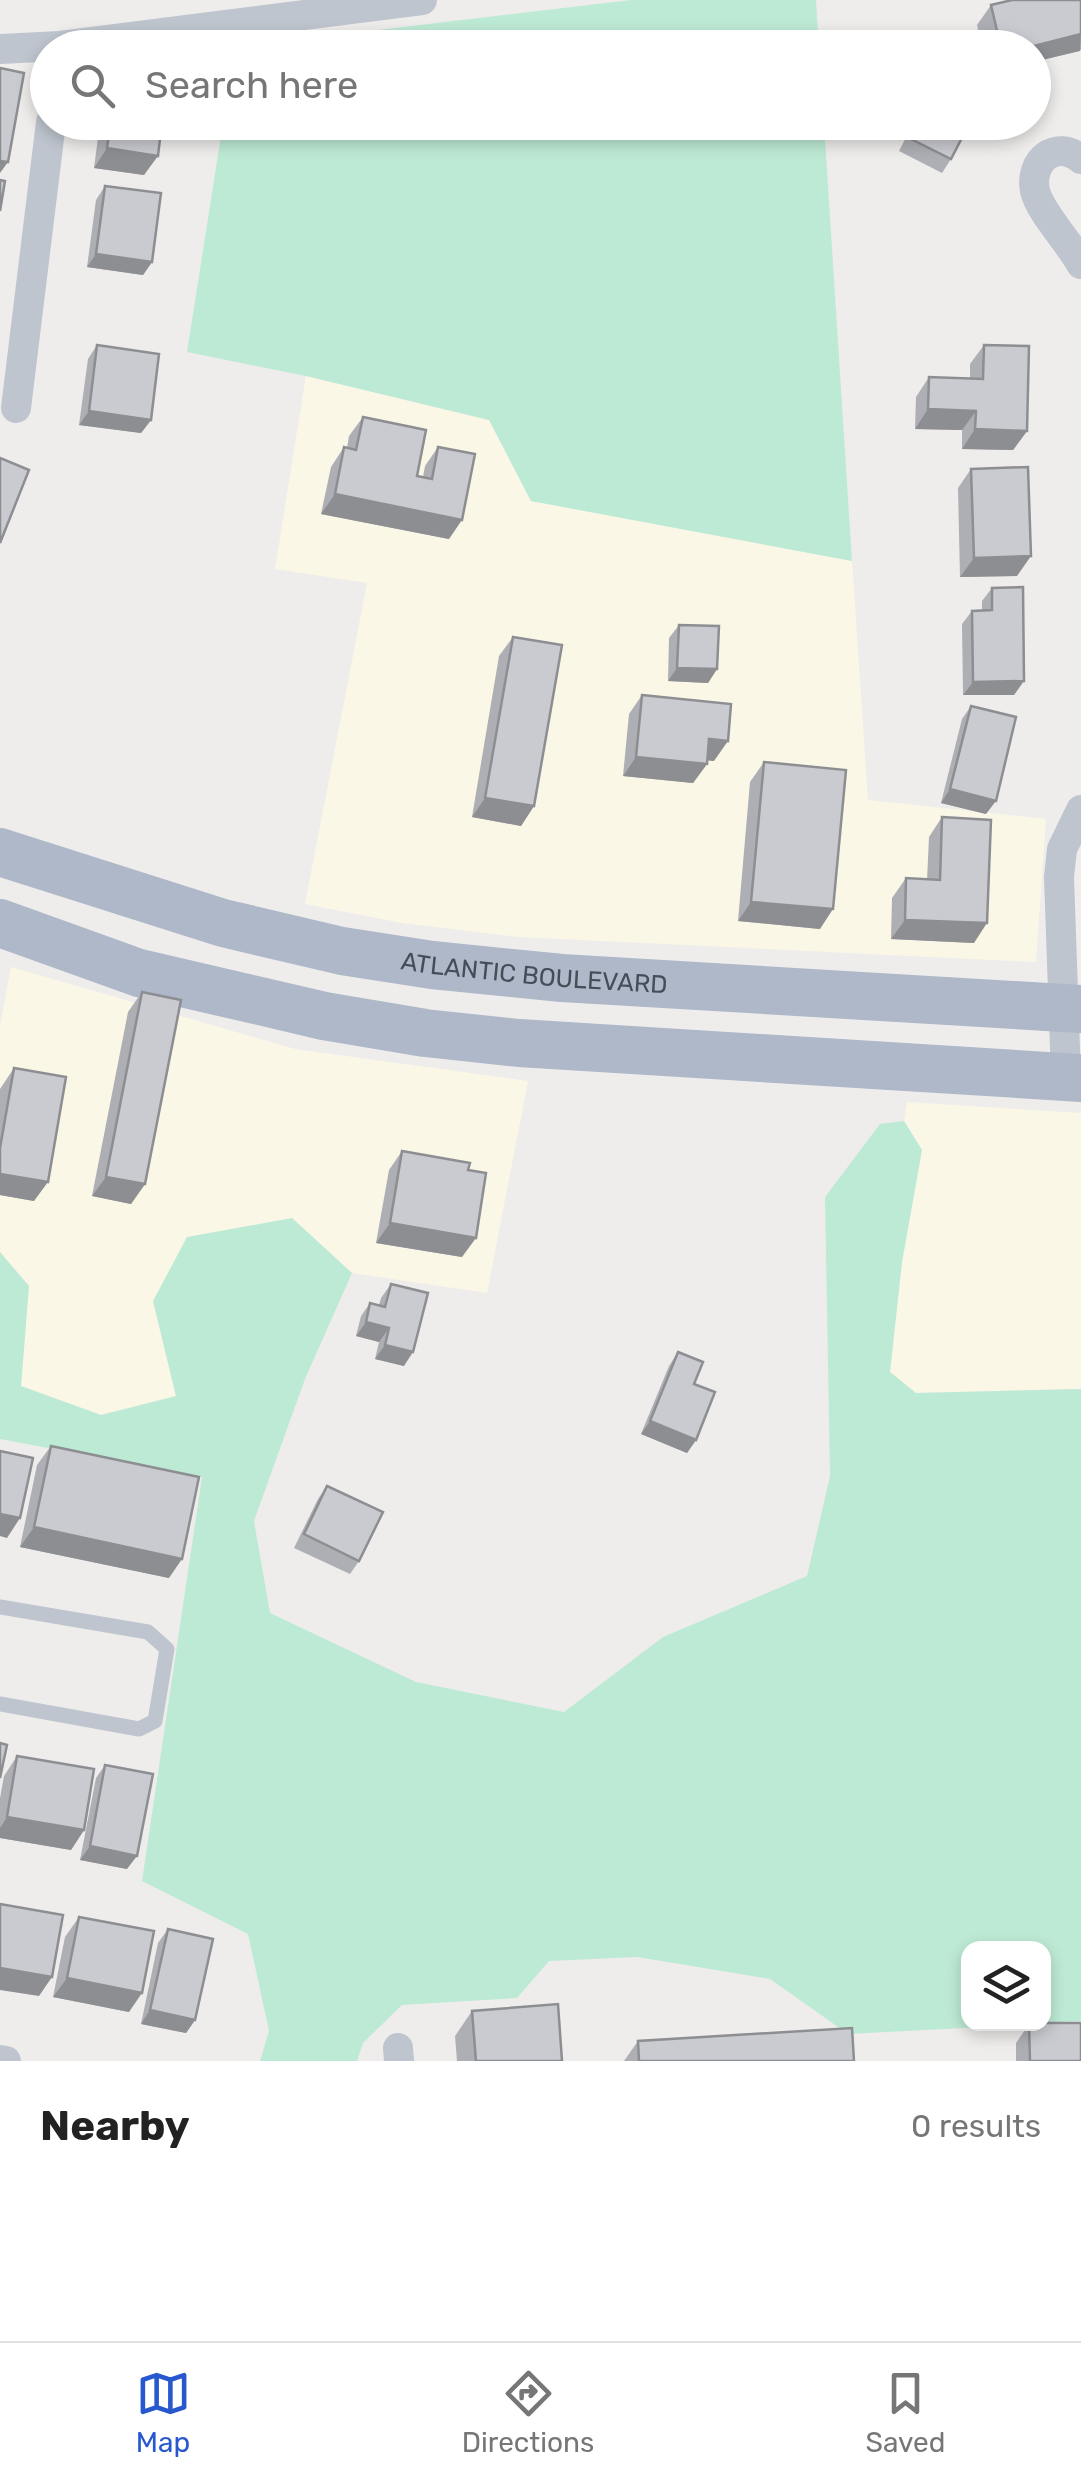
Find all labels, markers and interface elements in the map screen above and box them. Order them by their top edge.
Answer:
search box [30,30,1051,140]
icon: search [65,58,120,113]
text: Search here [145,62,358,108]
street label: ATLANTIC BOULEVARD [399,946,668,999]
map controls [961,1941,1051,2031]
button: layers [961,1941,1051,2031]
text: Nearby [40,2101,190,2151]
text: 0 results [911,2107,1041,2145]
tab: Map [136,2366,191,2459]
tab: Directions [462,2366,594,2459]
tab: Saved [865,2366,945,2459]

